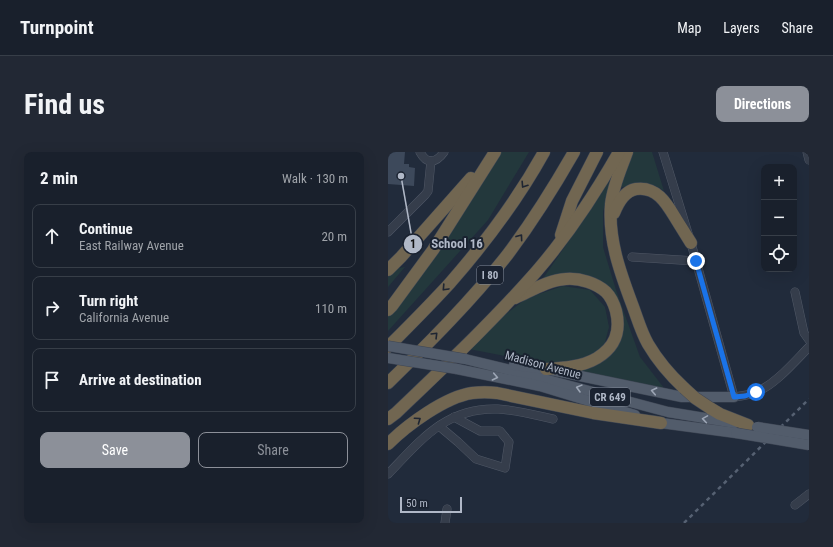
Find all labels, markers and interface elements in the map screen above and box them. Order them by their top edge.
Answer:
text: Turnpoint [20,16,94,39]
text: Map [677,20,701,36]
text: Layers [723,20,760,36]
text: Share [782,20,813,36]
button: Directions [716,86,809,122]
text: Find us [24,88,105,121]
map controls [761,164,797,272]
button: + [761,164,797,200]
text: 2 min [40,168,78,188]
text: Walk · 130 m [282,171,348,186]
one-way arrow [521,181,529,188]
button: − [761,200,797,236]
text: Continue [79,220,133,238]
icon: ahead [41,225,63,247]
text: 20 m [321,229,347,244]
callout: School 16 [403,231,491,256]
one-way arrow [515,234,522,241]
text: School 16 [431,236,483,251]
button: locate [761,236,797,272]
text: 1 [410,237,416,251]
text: East Railway Avenue [79,238,184,253]
route end [687,252,705,270]
road number: I 80 [477,266,503,284]
one-way arrow [442,283,450,291]
text: Turn right [79,292,138,310]
icon: right [41,297,63,319]
text: 110 m [315,301,347,316]
text: California Avenue [79,310,169,325]
one-way arrow [430,332,438,340]
street label: Madison Avenue [503,348,583,382]
icon: arrive [41,369,63,391]
text: Arrive at destination [79,371,202,389]
one-way arrow [492,372,498,380]
route start [747,383,765,401]
one-way arrow [575,384,582,393]
one-way arrow [651,387,657,396]
road number: CR 649 [590,388,630,406]
one-way arrow [702,415,708,424]
one-way arrow [414,417,421,425]
button: Save [40,432,190,468]
button: Share [198,432,348,468]
scale bar [400,495,462,514]
text: 50 m [406,497,428,510]

